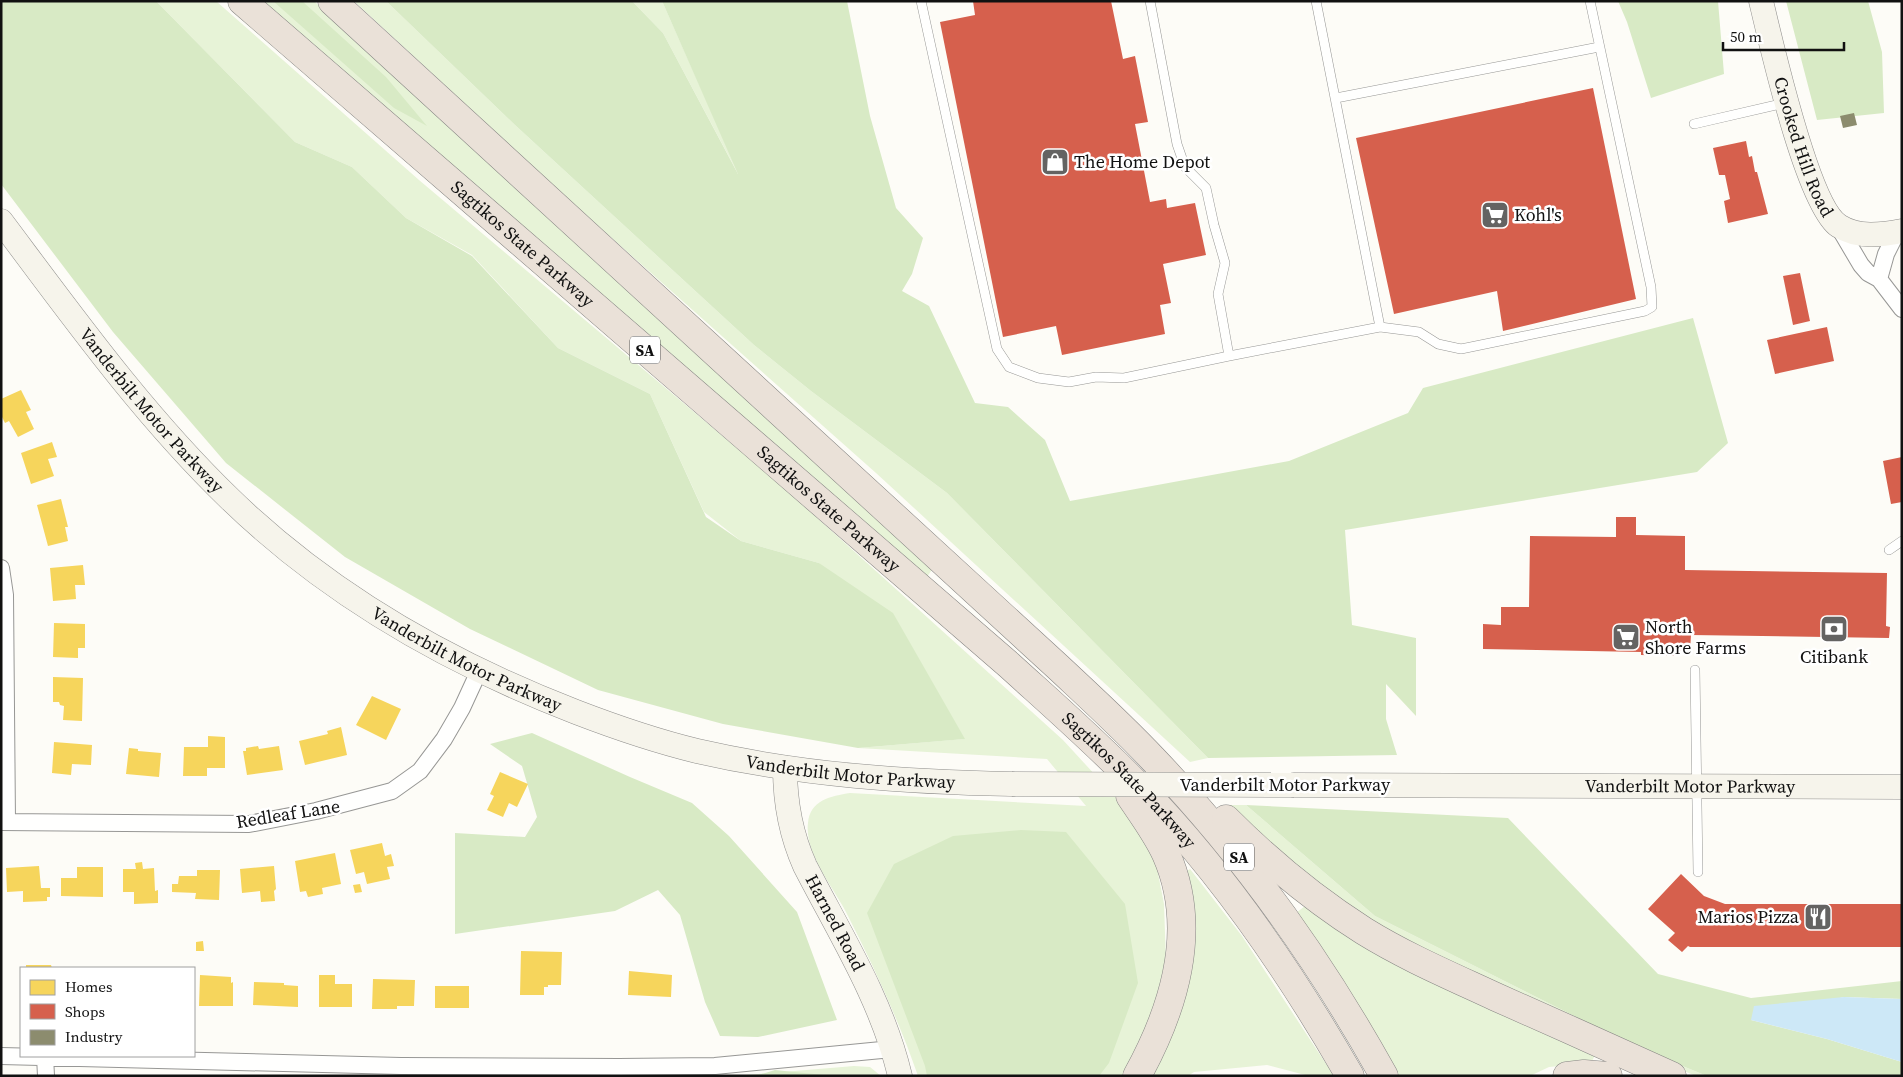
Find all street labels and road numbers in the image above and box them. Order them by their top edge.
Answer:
street label: Crooked Hill Road [1768,74,1840,221]
street label: Sagtikos State Parkway [446,174,600,313]
street label: Vanderbilt Motor Parkway [74,322,230,499]
road number: SA [630,336,660,364]
street label: Sagtikos State Parkway [752,439,907,578]
street label: Vanderbilt Motor Parkway [367,600,566,717]
street label: Sagtikos State Parkway [1057,706,1203,854]
street label: Vanderbilt Motor Parkway [744,748,957,794]
street label: Vanderbilt Motor Parkway [1180,772,1391,797]
street label: Vanderbilt Motor Parkway [1585,773,1796,799]
street label: Redleaf Lane [234,793,342,834]
road number: SA [1224,844,1254,870]
street label: Harned Road [800,870,871,975]

